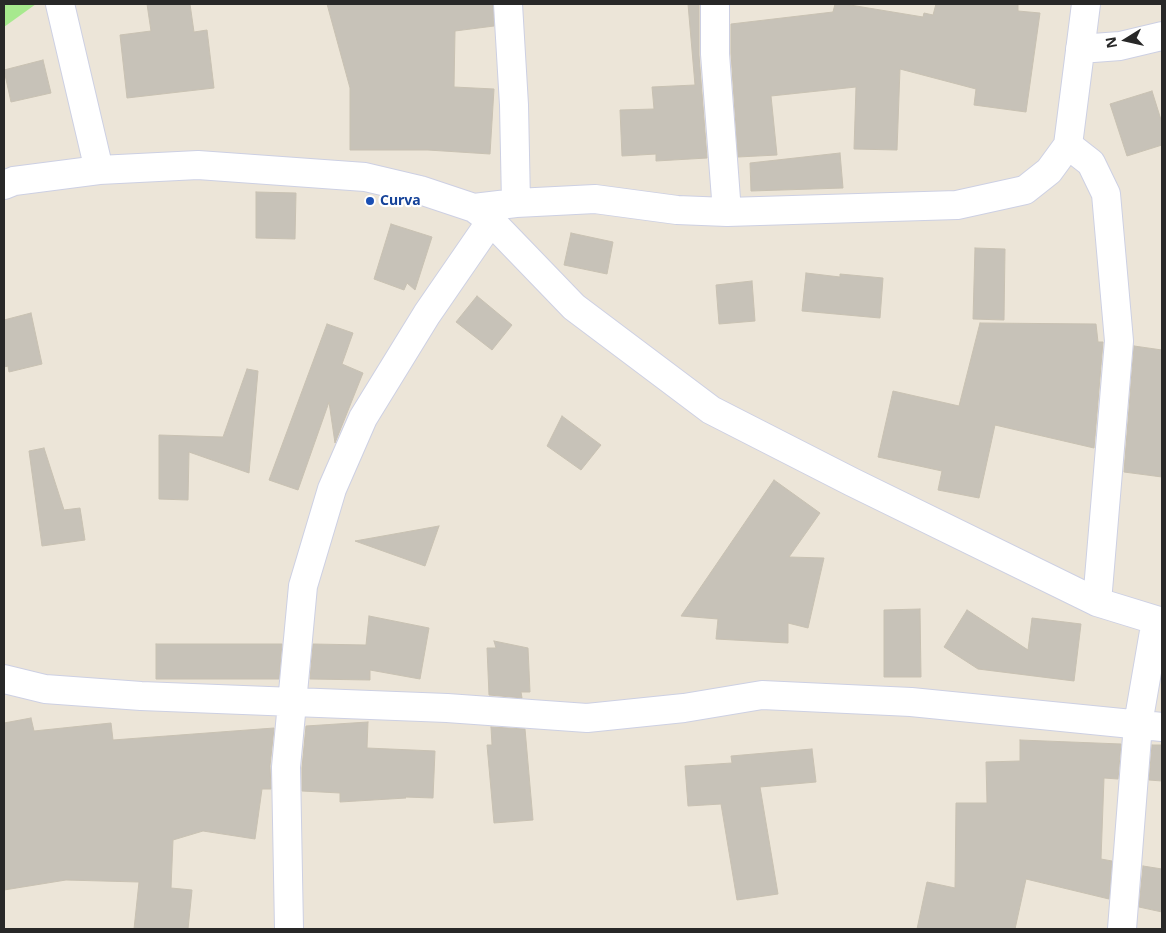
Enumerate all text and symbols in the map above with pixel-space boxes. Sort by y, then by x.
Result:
north arrow [1101,15,1151,65]
text: N [1100,35,1121,50]
place label: Curva [380,193,421,209]
marker: Curva [364,195,376,207]

